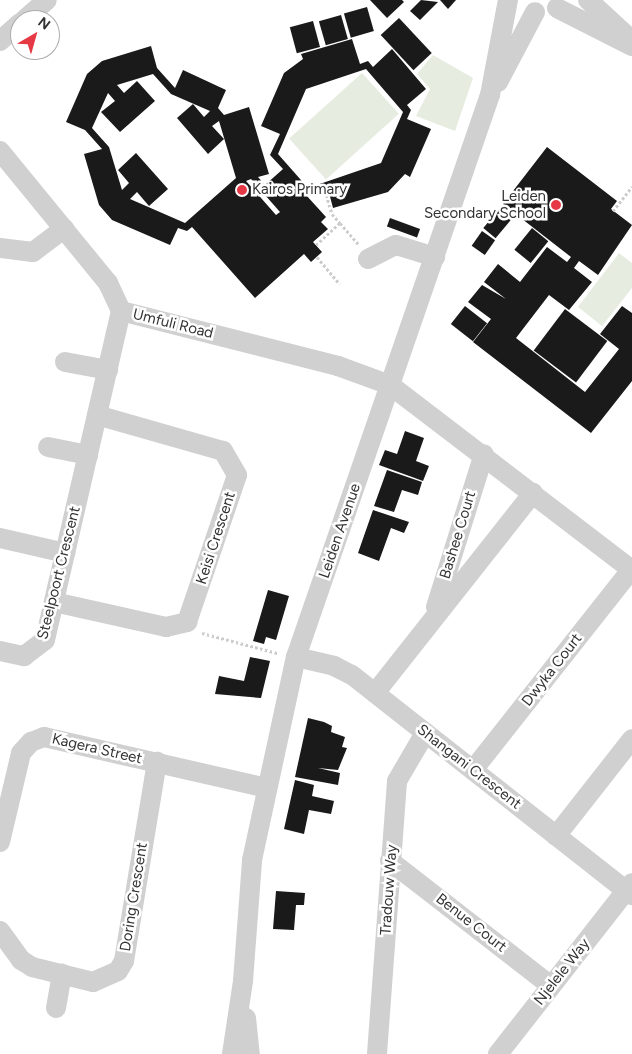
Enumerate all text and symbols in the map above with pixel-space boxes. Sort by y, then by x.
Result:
north arrow [10,10,60,60]
text: N [34,14,53,34]
place label: Kairos Primary [252,181,347,199]
marker: Kairos Primary [236,184,248,196]
place label: Leiden Secondary School [424,187,546,222]
marker: Leiden Secondary School [550,199,562,211]
street label: Umfuli Road [131,305,215,343]
street label: Leiden Avenue [315,481,365,581]
street label: Keisi Crescent [193,489,239,587]
street label: Bashee Court [436,489,480,581]
street label: Steelpoort Crescent [34,505,84,641]
street label: Dwyka Court [518,630,586,710]
street label: Shangani Crescent [413,721,525,813]
street label: Kagera Street [50,730,144,768]
street label: Doring Crescent [117,841,151,953]
street label: Tradouw Way [377,844,401,936]
street label: Benue Court [432,890,510,956]
street label: Njelele Way [530,935,594,1009]

